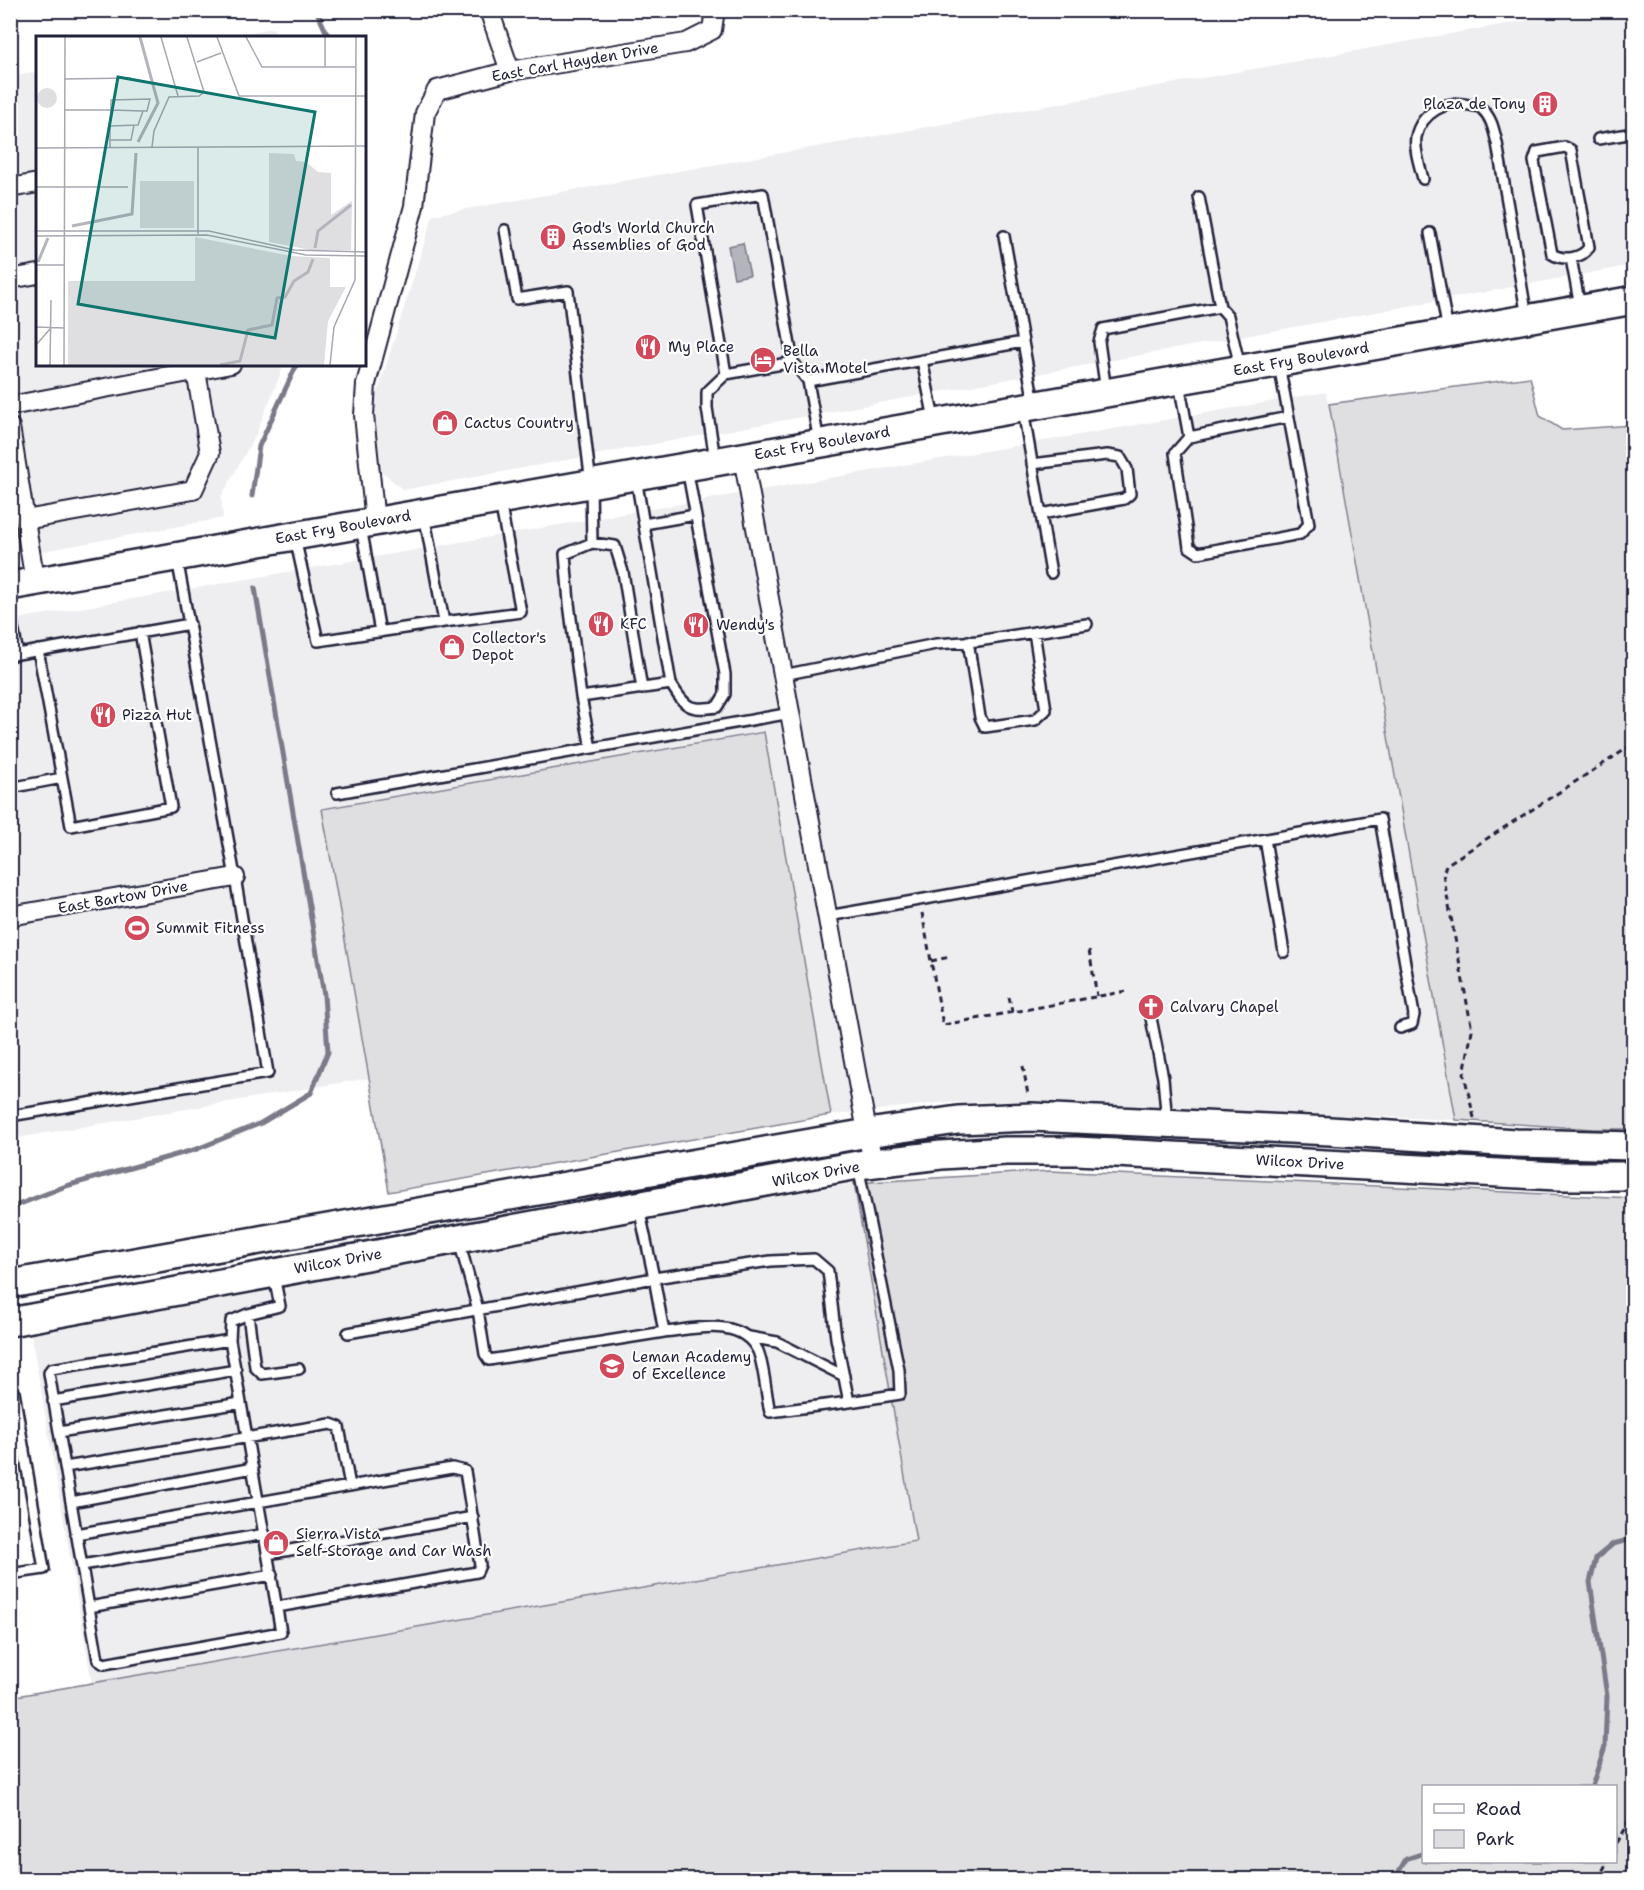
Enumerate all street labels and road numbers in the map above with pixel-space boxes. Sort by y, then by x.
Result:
street label: East Carl Hayden Drive [490,37,660,87]
street label: East Fry Boulevard [1232,337,1371,381]
street label: East Fry Boulevard [753,421,892,465]
street label: East Fry Boulevard [274,505,413,549]
street label: East Bartow Drive [56,876,190,918]
street label: Wilcox Drive [1255,1150,1345,1174]
street label: Wilcox Drive [770,1156,862,1192]
street label: Wilcox Drive [292,1243,384,1279]

